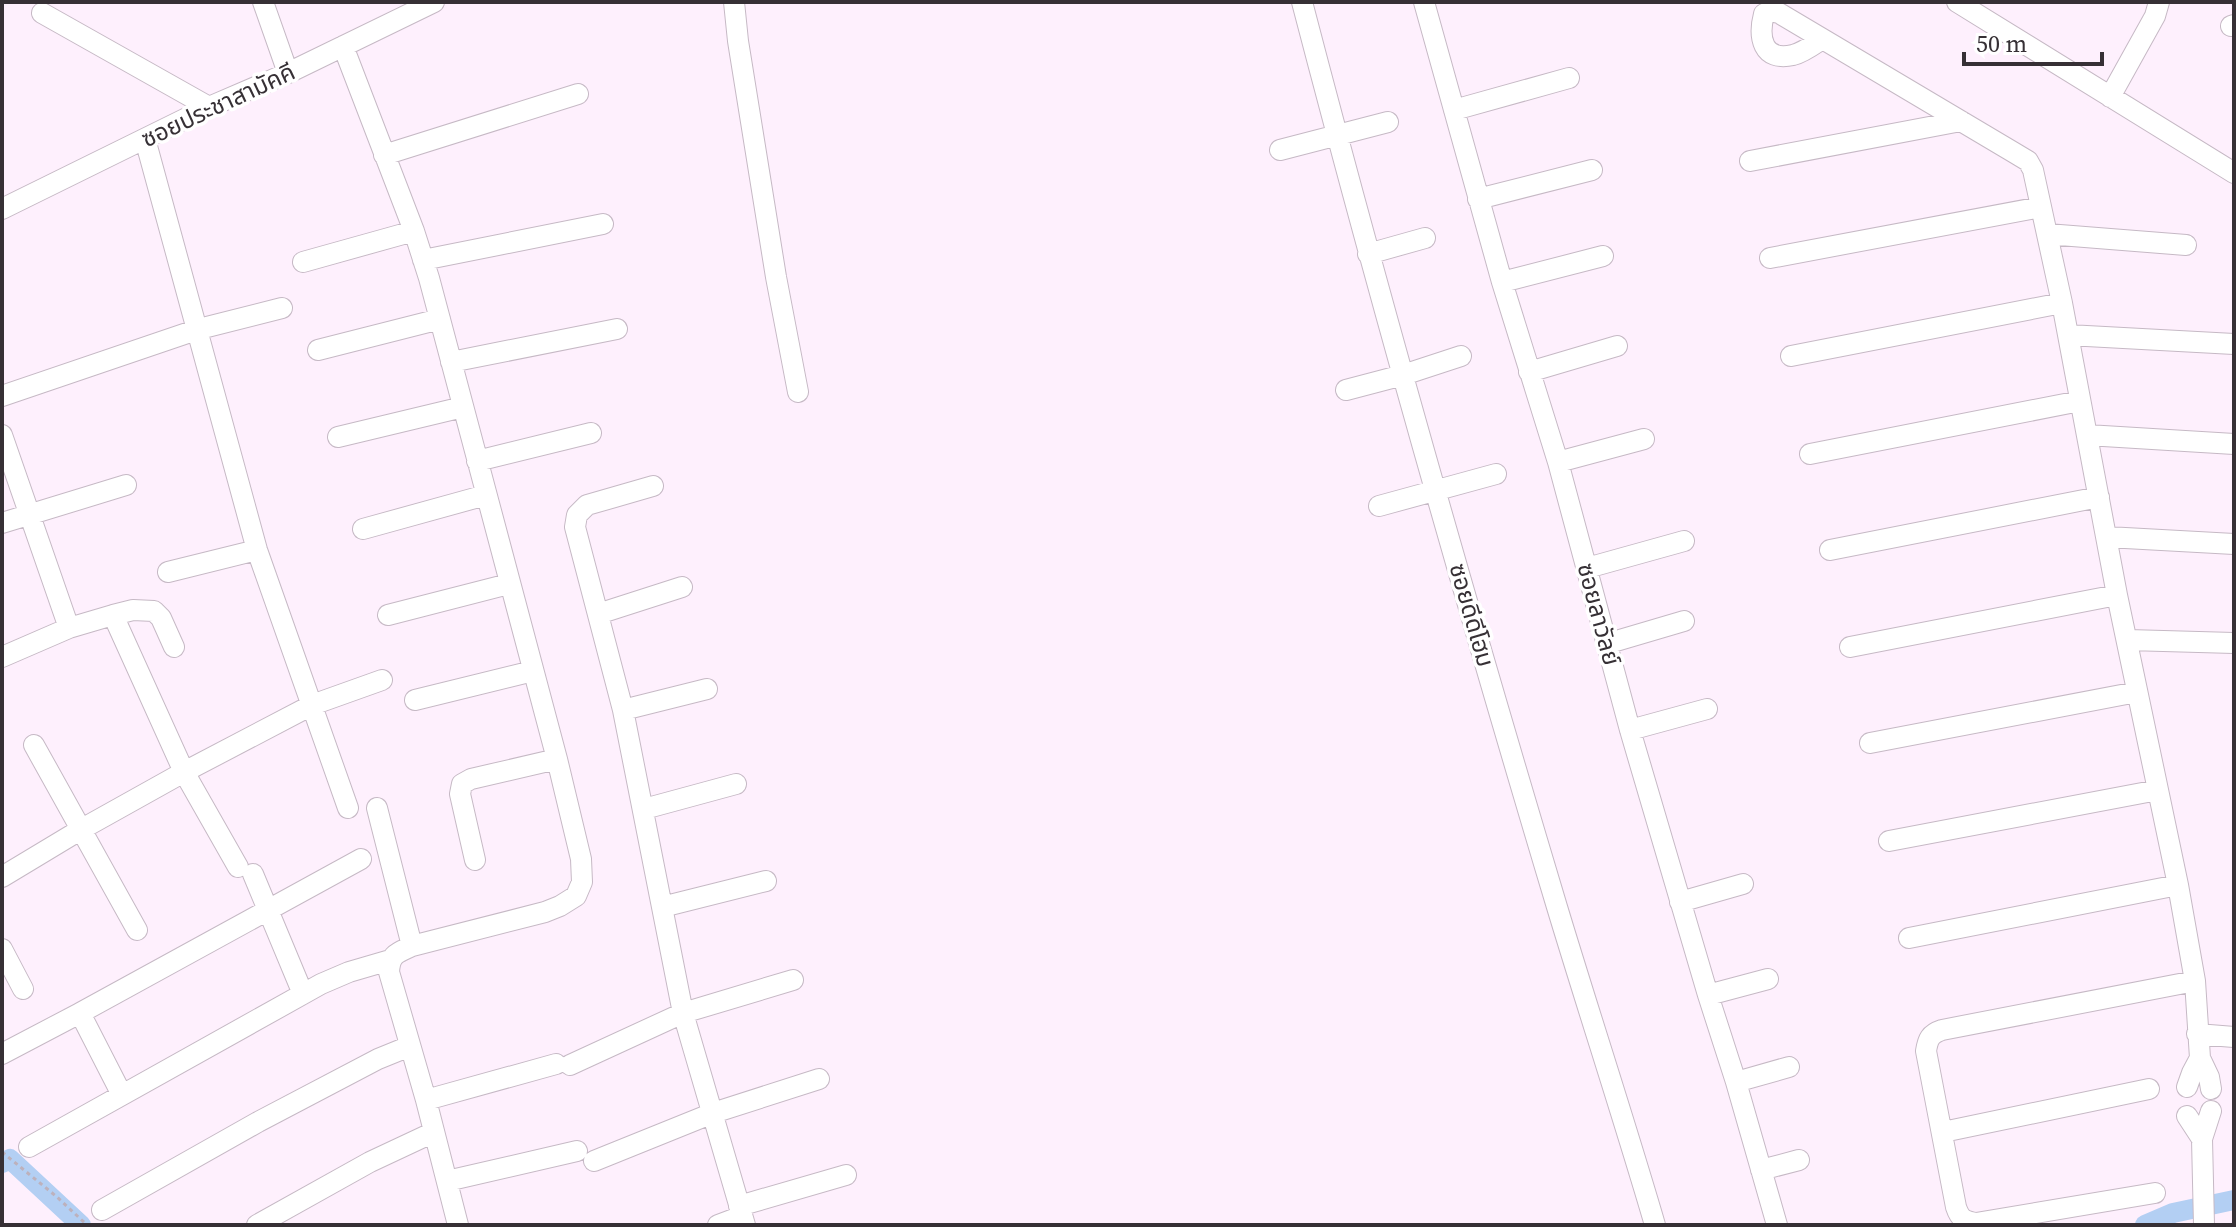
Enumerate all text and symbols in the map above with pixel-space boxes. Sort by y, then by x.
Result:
scale bar [1964,16,2102,66]
text: 50 m [1976,27,2027,60]
street label: ซอยประชาสามัคคี [136,55,300,155]
street label: ซอยดีดีโฮม [1441,559,1503,671]
street label: ซอยลาวัลย์ [1570,559,1629,669]

